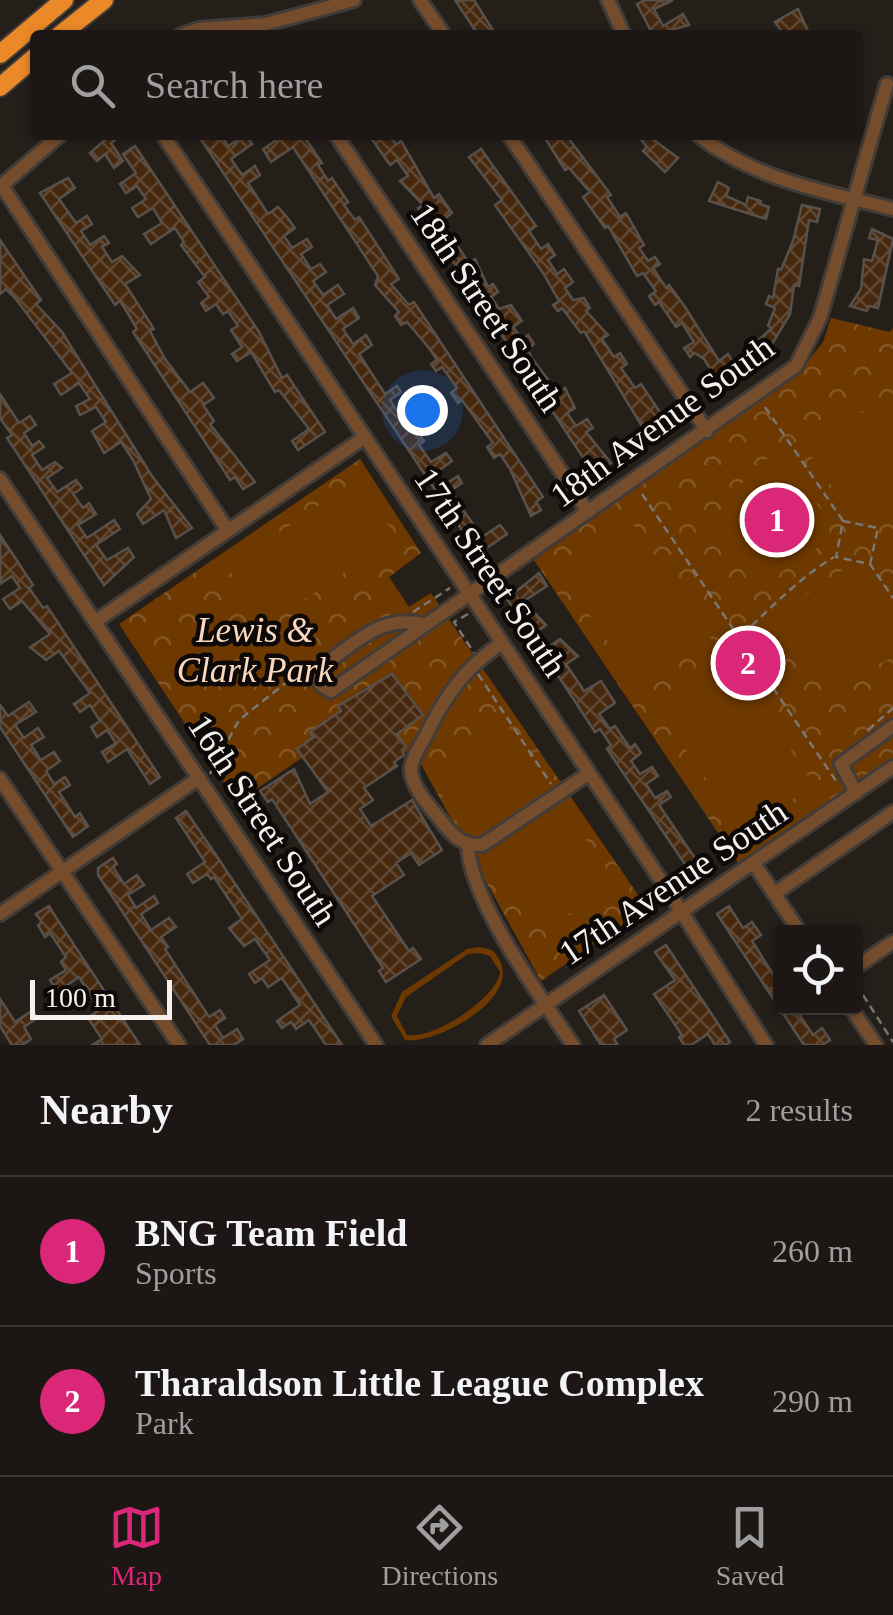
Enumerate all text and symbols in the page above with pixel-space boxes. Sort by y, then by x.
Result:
search box [30,30,863,140]
icon: search [65,58,120,113]
text: Search here [145,64,323,106]
street label: 18th Street South [402,196,571,419]
street label: 18th Avenue South [543,327,782,515]
your location [397,385,448,436]
street label: 17th Street South [406,461,575,684]
pin: 1 [744,482,810,558]
park label: Lewis & Clark Park [177,611,335,690]
pin: 2 [716,626,780,700]
street label: 16th Street South [180,708,345,933]
street label: 17th Avenue South [552,792,795,973]
map controls [773,925,863,1015]
button: locate [773,925,863,1015]
scale bar [30,975,172,1020]
text: 100 m [45,982,116,1013]
text: Nearby [40,1087,173,1133]
text: 2 results [745,1092,853,1128]
text: BNG Team Field [135,1212,407,1254]
text: 1 [65,1233,81,1269]
text: 260 m [772,1233,853,1269]
text: Sports [135,1255,217,1291]
text: Tharaldson Little League Complex [135,1362,704,1404]
text: 2 [65,1383,81,1419]
text: 290 m [772,1383,853,1419]
text: Park [135,1405,194,1441]
tab: Map [109,1500,164,1592]
tab: Directions [381,1500,498,1592]
tab: Saved [716,1500,784,1592]

